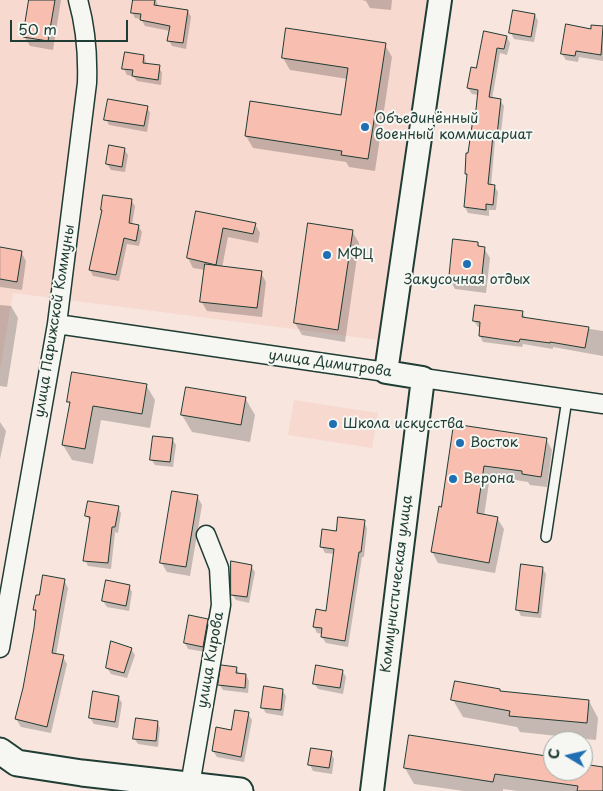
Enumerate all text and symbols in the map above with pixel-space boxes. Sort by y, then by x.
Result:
scale bar [12,10,130,42]
text: 50 m [18,17,57,40]
place label: Объединённый военный коммисариат [375,111,532,144]
marker: Объединённый военный коммисариат [359,121,371,133]
street label: улица Парижской Коммуны [31,223,79,419]
place label: МФЦ [337,247,373,263]
marker: МФЦ [321,249,333,261]
marker: Закусочная отдых [461,258,473,270]
place label: Закусочная отдых [404,272,530,288]
street label: улица Димитрова [267,347,393,381]
place label: Школа искусства [343,416,464,432]
marker: Школа искусства [327,418,339,430]
place label: Восток [470,435,518,451]
marker: Восток [454,437,466,449]
place label: Верона [463,471,514,487]
marker: Верона [447,473,459,485]
street label: Коммунистическая улица [378,494,416,674]
street label: улица Кирова [194,610,228,710]
north arrow [543,731,593,781]
text: С [542,747,565,761]

